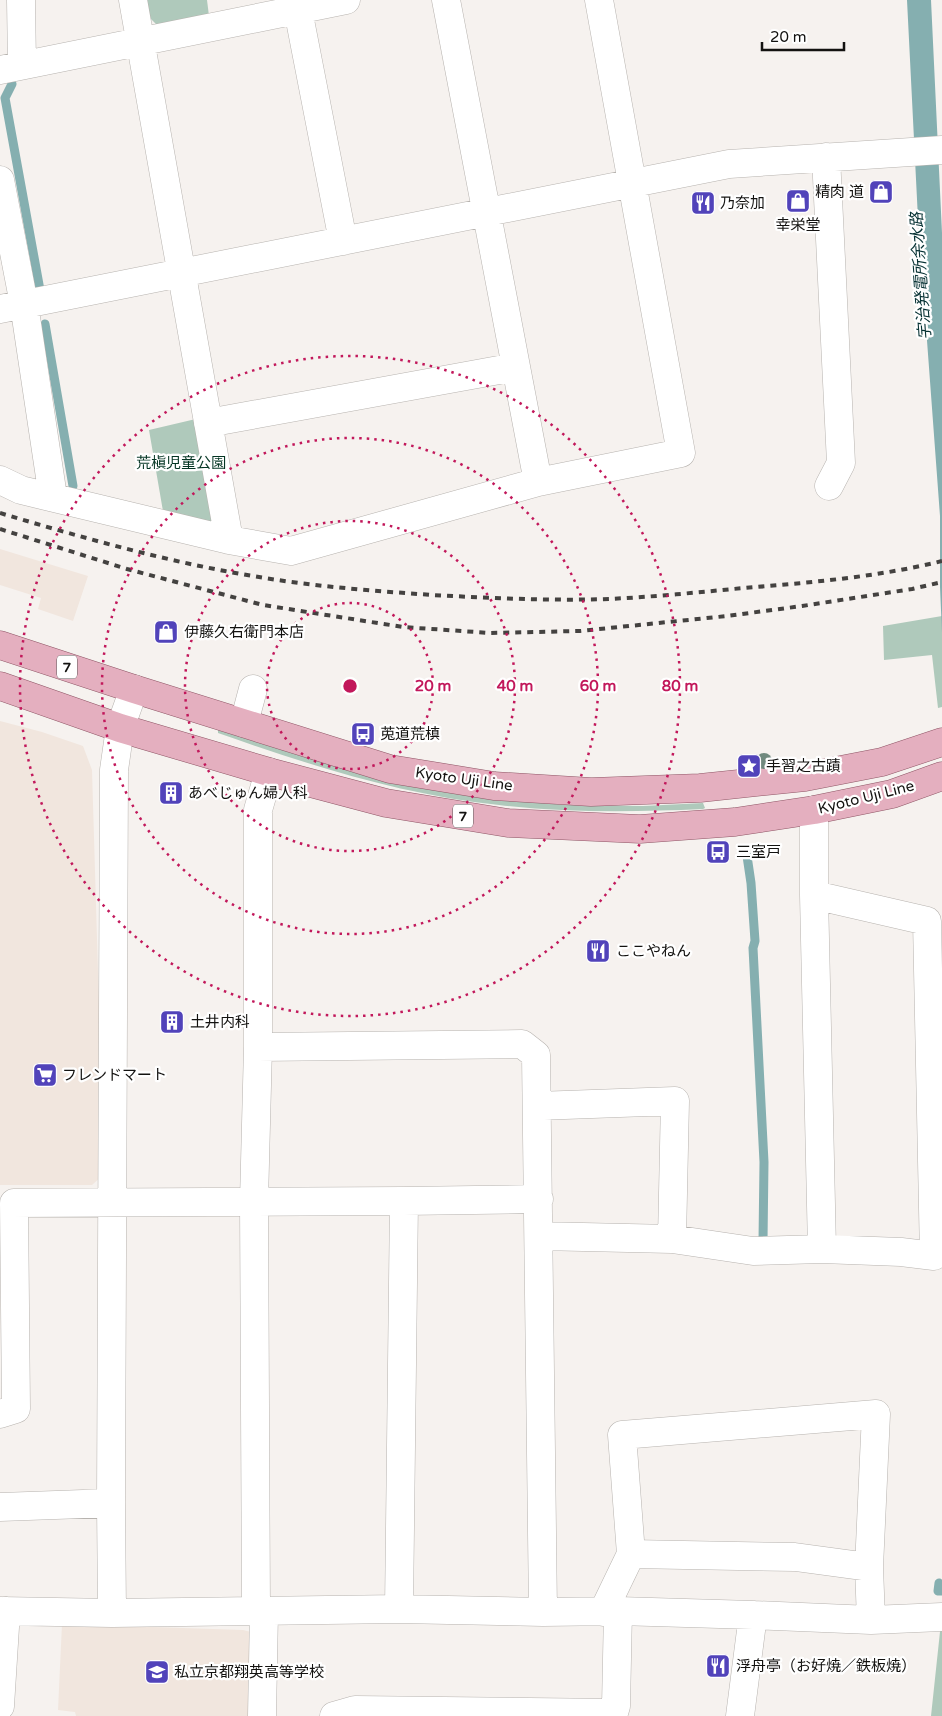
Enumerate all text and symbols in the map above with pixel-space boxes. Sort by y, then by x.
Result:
scale bar [762,20,844,52]
text: 20 m [770,28,807,46]
shop icon: 精肉 道 [868,179,894,205]
place label: 精肉 道 [815,183,864,201]
shop icon: 幸栄堂 [785,188,811,214]
restaurant icon: 乃奈加 [690,190,716,216]
place label: 乃奈加 [720,194,765,212]
water label: 宇治発電所余水路 [906,209,935,341]
place label: 幸栄堂 [775,216,821,234]
park label: 荒槇児童公園 [136,454,226,472]
shop icon: 伊藤久右衛門本店 [153,619,179,645]
place label: 伊藤久右衛門本店 [184,623,304,641]
road number: 7 [57,656,77,679]
centre of rings [341,677,359,695]
text: 20 m [415,677,451,695]
text: 40 m [497,677,533,695]
text: 60 m [580,677,616,695]
text: 80 m [662,677,698,695]
bus stop icon: 莵道荒槙 [350,721,376,747]
place label: 莵道荒槙 [380,725,440,743]
place icon: 手習之古蹟 [736,753,762,779]
place label: 手習之古蹟 [766,757,841,775]
street label: Kyoto Uji Line [414,763,514,795]
street label: Kyoto Uji Line [816,776,916,818]
building icon: あべじゅん婦人科 [158,780,184,806]
place label: あべじゅん婦人科 [188,784,308,802]
road number: 7 [453,804,473,828]
bus stop icon: 三室戸 [705,839,731,865]
place label: 三室戸 [736,843,781,861]
restaurant icon: ここやねん [585,938,611,964]
place label: ここやねん [616,942,691,960]
building icon: 土井内科 [159,1009,185,1035]
place label: 土井内科 [190,1013,250,1031]
supermarket icon: フレンドマート [32,1062,58,1088]
place label: フレンドマート [62,1066,167,1084]
restaurant icon: 浮舟亭（お好焼／鉄板焼） [705,1653,731,1679]
place label: 浮舟亭（お好焼／鉄板焼） [736,1657,916,1675]
school or university icon: 私立京都翔英高等学校 [144,1659,170,1685]
place label: 私立京都翔英高等学校 [174,1663,324,1681]

